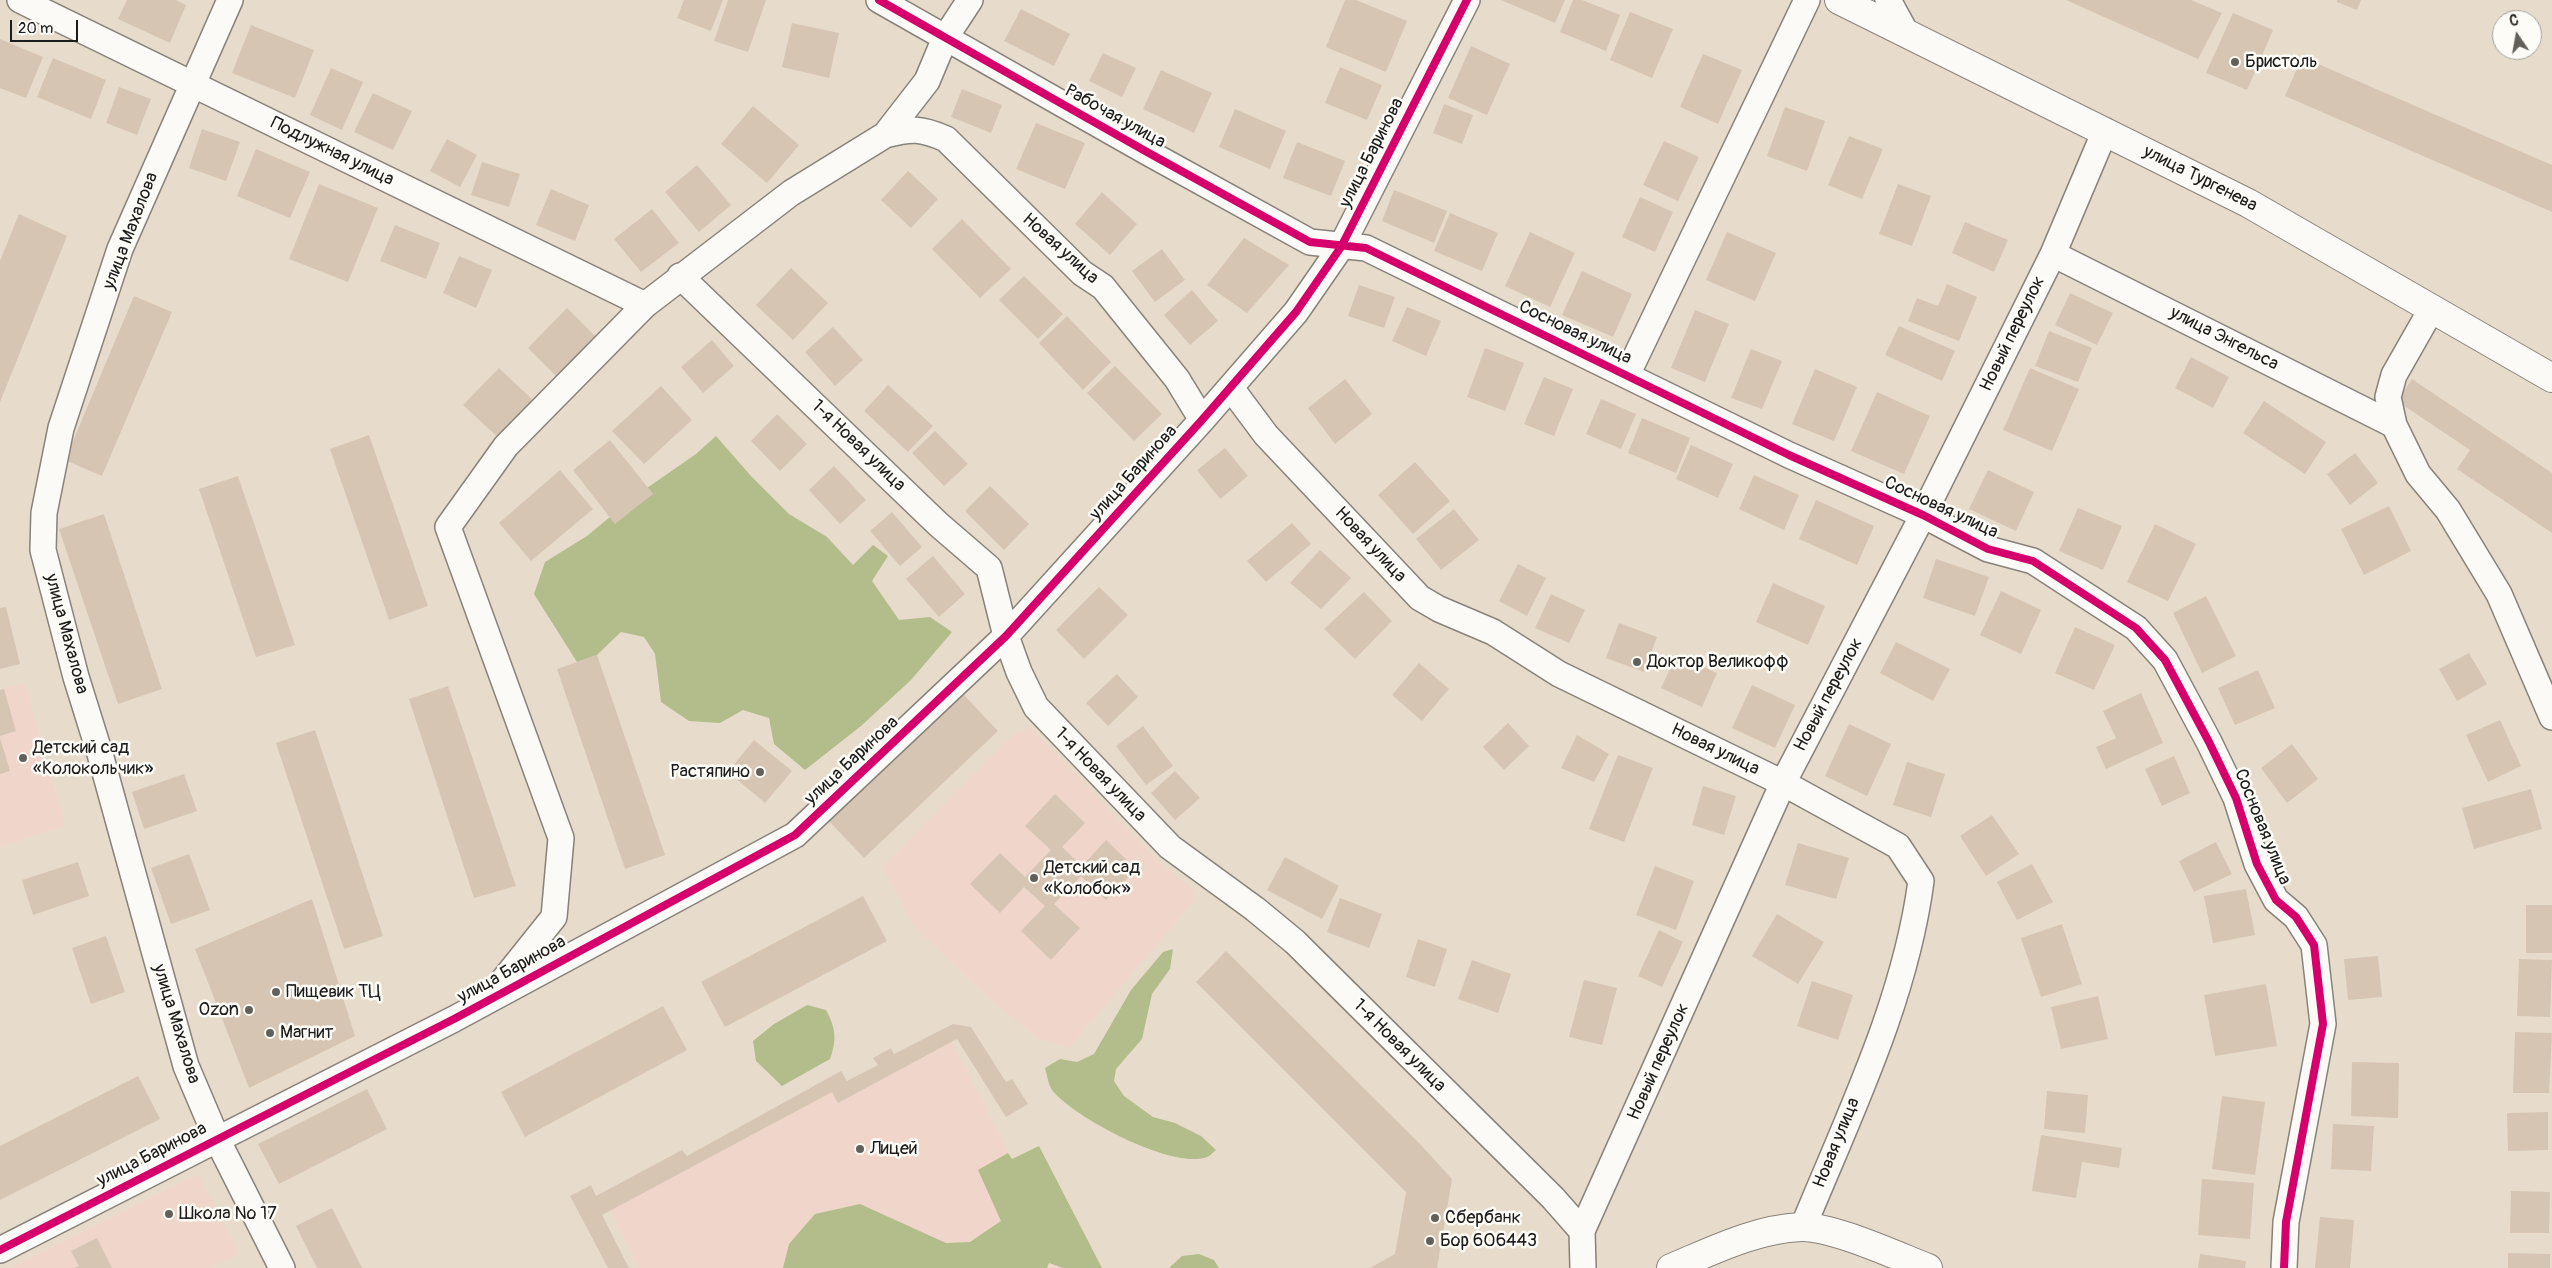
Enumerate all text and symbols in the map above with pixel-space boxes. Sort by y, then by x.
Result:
scale bar [12,10,80,42]
north arrow [2492,10,2542,60]
text: С [2508,12,2520,30]
text: 20 m [18,19,53,38]
place label: Бристоль [2245,51,2318,73]
marker: Бристоль [2229,56,2241,68]
street label: Рабочая улица [1061,81,1169,153]
street label: улица Баринова [1335,95,1409,211]
street label: Подлужная улица [267,113,397,191]
street label: улица Тургенева [2139,141,2261,217]
street label: улица Махалова [99,169,163,293]
street label: Новая улица [1017,209,1103,289]
street label: Новый переулок [1976,273,2050,395]
street label: Сосновая улица [1515,296,1635,370]
street label: улица Энгельса [2166,302,2282,376]
street label: 1-я Новая улица [806,396,910,496]
street label: улица Баринова [1086,421,1182,525]
street label: Сосновая улица [1881,472,2001,544]
street label: Новая улица [1330,503,1410,587]
street label: улица Махалова [40,571,92,697]
street label: Новый переулок [1790,635,1868,755]
place label: Доктор Великофф [1647,651,1789,673]
marker: Доктор Великофф [1631,656,1643,668]
street label: улица Баринова [801,712,903,810]
street label: Новая улица [1667,719,1763,781]
street label: 1-я Новая улица [1050,723,1150,827]
place label: Детский сад «Колокольчик» [33,737,153,780]
marker: Детский сад «Колокольчик» [17,752,29,764]
place label: Растяпино [671,761,750,783]
marker: Растяпино [754,766,766,778]
street label: Сосновая улица [2229,766,2295,888]
place label: Детский сад «Колобок» [1044,857,1140,900]
marker: Детский сад «Колобок» [1028,872,1040,884]
street label: улица Баринова [454,931,570,1009]
street label: улица Махалова [148,962,204,1086]
place label: Пищевик ТЦ [286,981,381,1003]
marker: Пищевик ТЦ [270,986,282,998]
street label: 1-я Новая улица [1348,995,1450,1097]
place label: Ozon [199,999,239,1021]
street label: Новый переулок [1624,1000,1694,1124]
marker: Ozon [243,1004,255,1016]
place label: Магнит [280,1022,333,1044]
marker: Магнит [264,1027,276,1039]
street label: Новая улица [1809,1095,1865,1191]
street label: улица Баринова [94,1118,210,1192]
place label: Лицей [870,1138,918,1160]
marker: Лицей [854,1143,866,1155]
place label: Школа № 17 [179,1203,277,1225]
place label: Сбербанк [1445,1207,1521,1229]
marker: Школа № 17 [163,1208,175,1220]
marker: Сбербанк [1429,1212,1441,1224]
place label: Бор 606443 [1440,1230,1537,1252]
marker: Бор 606443 [1424,1235,1436,1247]

